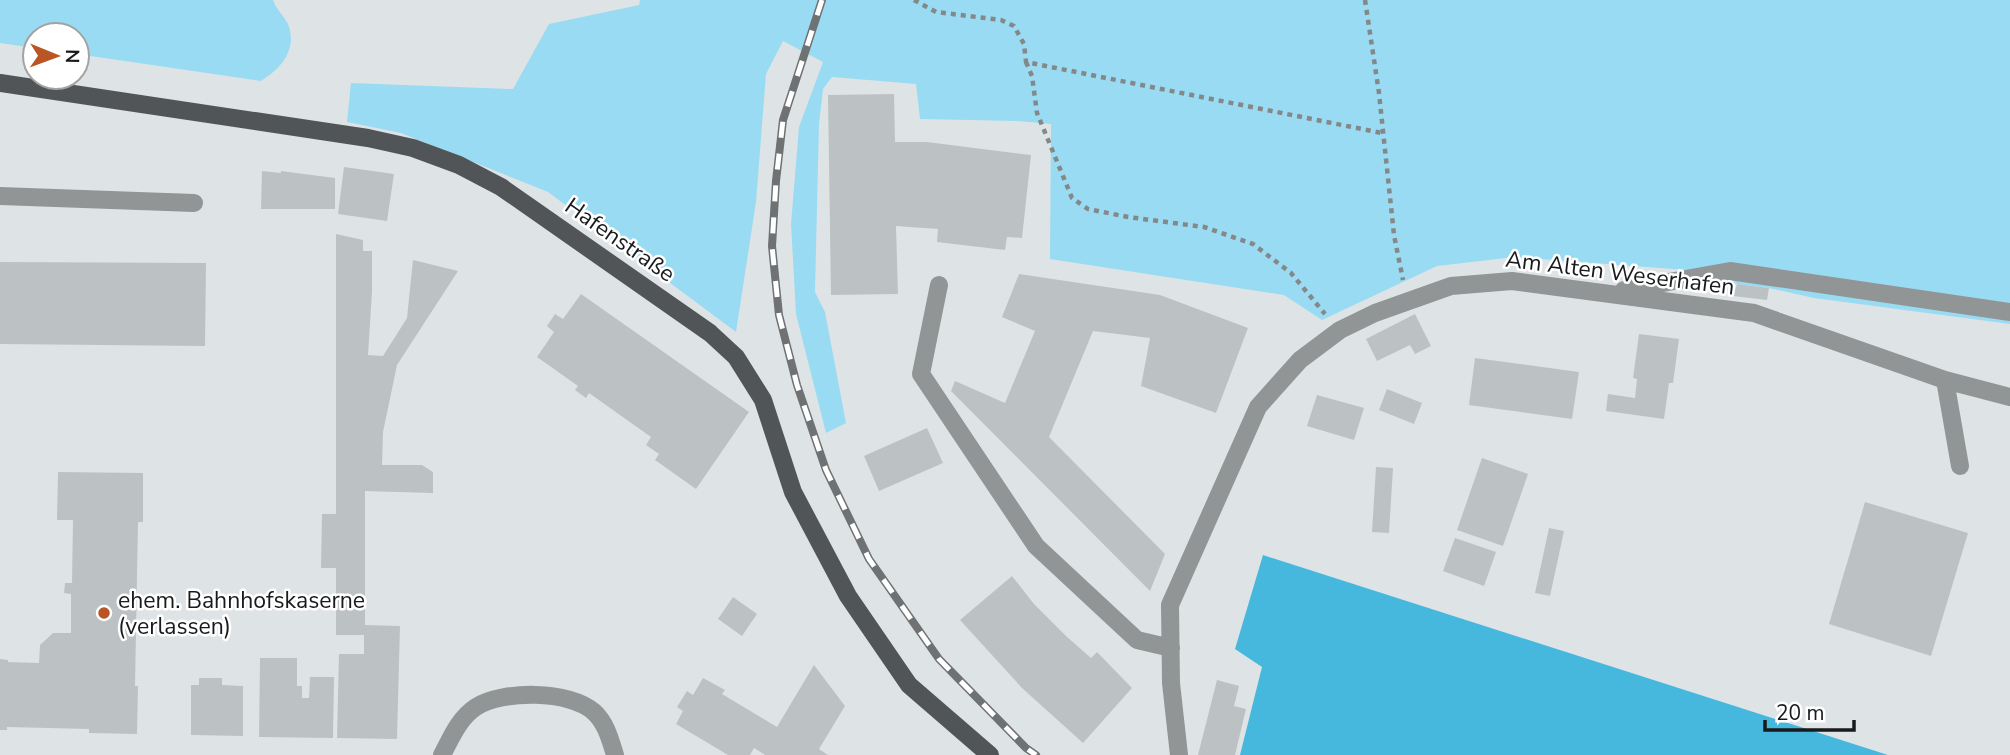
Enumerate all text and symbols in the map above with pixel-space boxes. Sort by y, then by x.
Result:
north arrow [21,21,91,91]
text: N [59,49,85,64]
street label: Hafenstraße [559,191,681,289]
street label: Am Alten Weserhafen [1504,244,1736,302]
place label: ehem. Bahnhofskaserne (verlassen) [118,585,365,642]
marker: ehem. Bahnhofskaserne (verlassen) [96,605,112,621]
scale bar [1765,688,1854,732]
text: 20 m [1776,699,1825,727]

